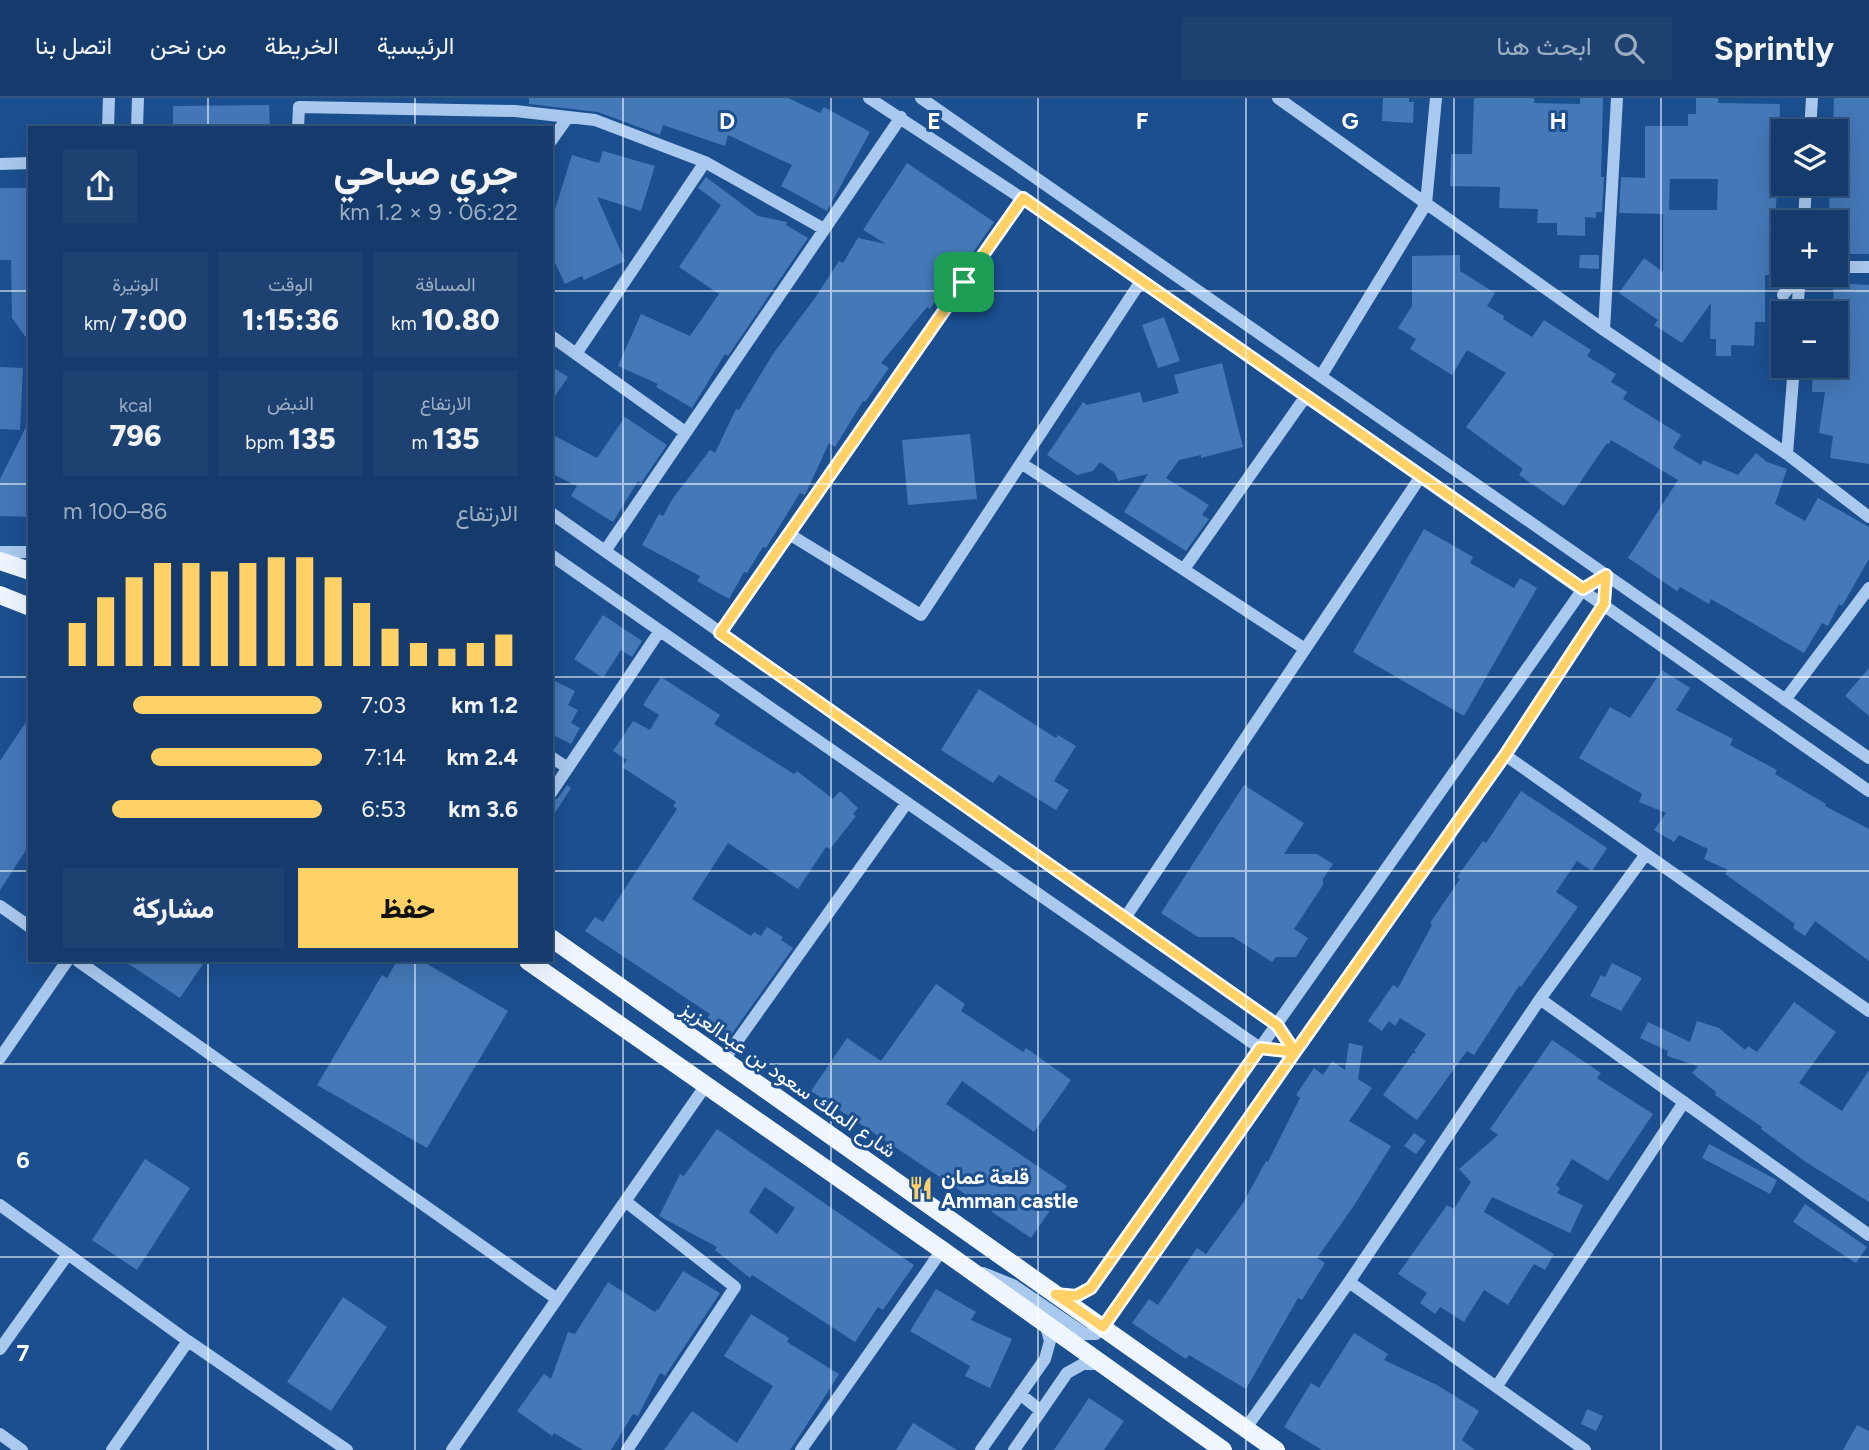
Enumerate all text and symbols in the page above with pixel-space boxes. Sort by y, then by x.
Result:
search box [1182,17,1672,80]
icon: search [1610,29,1648,67]
text: Sprintly [1714,29,1834,68]
text: ابحث هنا [1496,30,1592,62]
text: اتصل بنا [35,31,112,60]
text: من نحن [150,31,227,60]
text: الخريطة [265,31,339,60]
text: الرئيسية [377,31,454,60]
text: D [719,107,735,135]
text: E [927,107,941,135]
text: F [1136,107,1149,135]
text: G [1341,107,1359,135]
text: H [1549,107,1567,135]
map controls [1771,119,1848,378]
button: layers [1771,119,1848,196]
button: share [63,149,137,223]
text: جري صباحي [333,149,518,195]
text: 06:22 · 9 × 1.2 km [339,198,518,226]
button: + [1771,210,1848,287]
pin [934,252,994,312]
icon: arrive [945,263,983,301]
text: الوتيرة [112,273,159,296]
text: الوقت [268,273,313,296]
text: المسافة [415,273,476,296]
text: 7:00 [121,301,187,338]
text: 1:15:36 [242,301,339,338]
text: 10.80 [421,301,500,338]
button: − [1771,301,1848,378]
text: /km [84,312,121,335]
text: km [391,312,421,335]
text: النبض [267,392,314,415]
text: الارتفاع [420,392,471,415]
text: kcal [119,394,152,417]
text: 796 [109,417,162,454]
text: 135 [289,420,336,457]
text: 135 [432,420,480,457]
text: bpm [245,431,289,454]
text: m [411,431,432,454]
text: 86–100 m [63,497,167,525]
text: الارتفاع [456,499,518,527]
text: 7:03 [361,691,406,719]
text: 1.2 km [451,691,518,719]
text: 7:14 [364,743,406,771]
text: 2.4 km [446,743,518,771]
text: 6:53 [361,795,406,823]
text: 3.6 km [448,795,518,823]
button: مشاركة [63,868,284,948]
button: حفظ [298,868,518,948]
street label: شارع الملك سعود بن عبدالعزيز [675,995,901,1165]
text: 6 [16,1146,30,1174]
place label: قلعة عمان Amman castle [941,1164,1079,1213]
restaurant icon: قلعة عمان Amman castle [907,1174,935,1202]
text: 7 [17,1339,30,1367]

